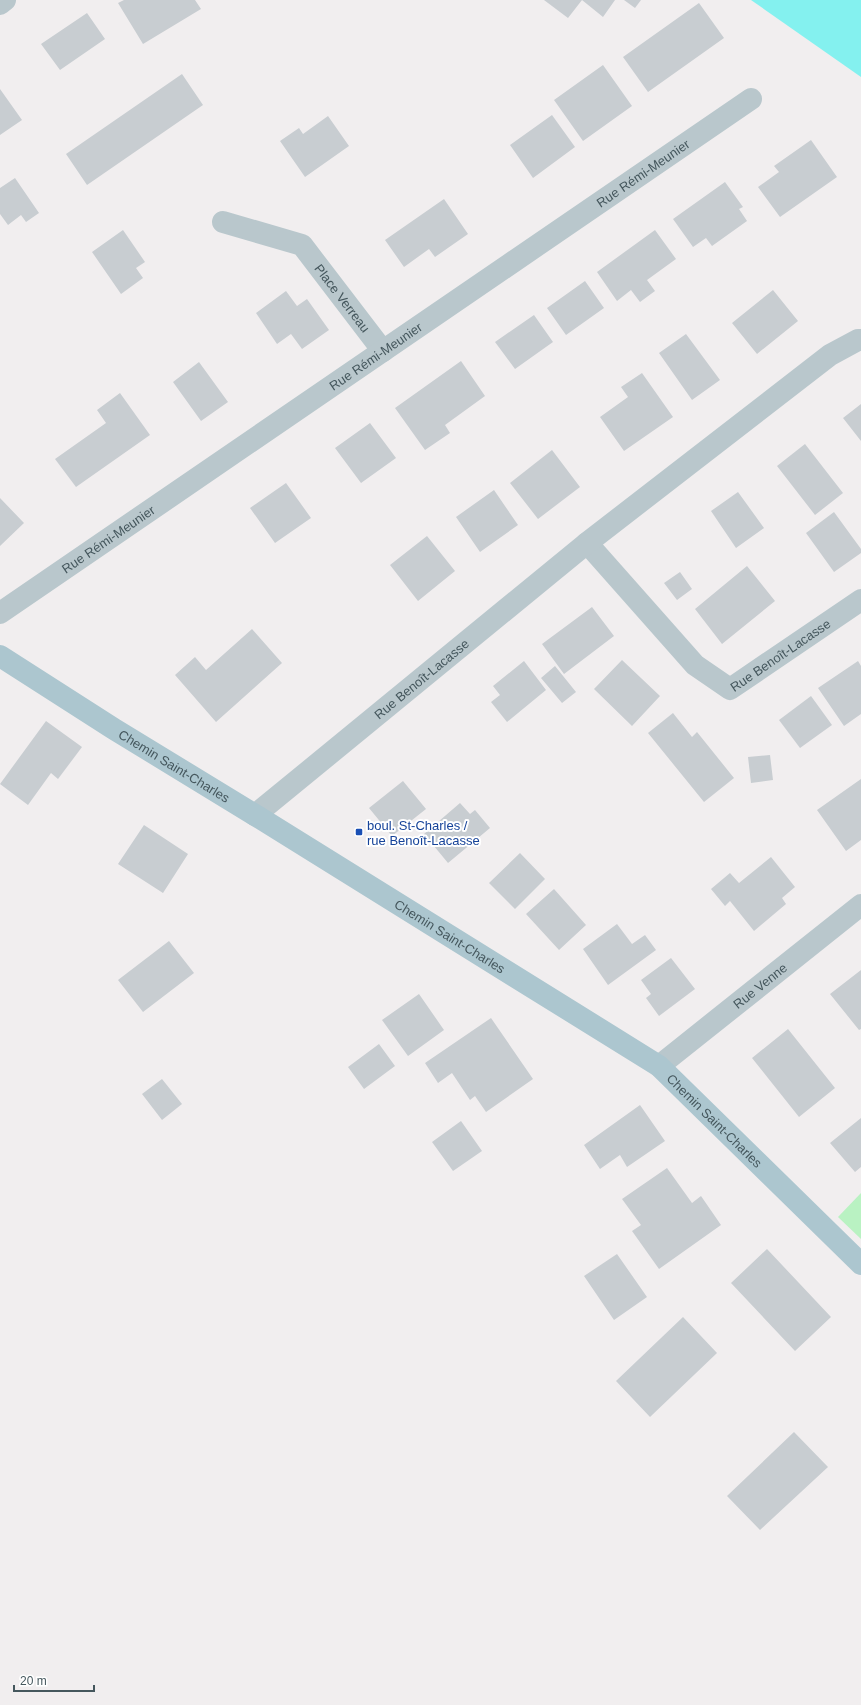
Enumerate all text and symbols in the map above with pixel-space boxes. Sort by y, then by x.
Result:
street label: Rue Rémi-Meunier [594,136,693,210]
street label: Place Verreau [311,261,373,335]
street label: Rue Rémi-Meunier [326,319,426,393]
street label: Rue Rémi-Meunier [59,502,158,576]
street label: Rue Benoît-Lacasse [727,616,833,695]
street label: Rue Benoît-Lacasse [371,636,472,722]
street label: Chemin Saint-Charles [116,727,233,806]
place label: boul. St-Charles / rue Benoît-Lacasse [367,818,480,848]
marker: boul. St-Charles / rue Benoît-Lacasse [354,827,364,837]
street label: Chemin Saint-Charles [392,897,508,977]
street label: Rue Venne [730,960,790,1012]
street label: Chemin Saint-Charles [664,1071,765,1171]
scale bar [14,1667,94,1693]
text: 20 m [20,1674,47,1688]

